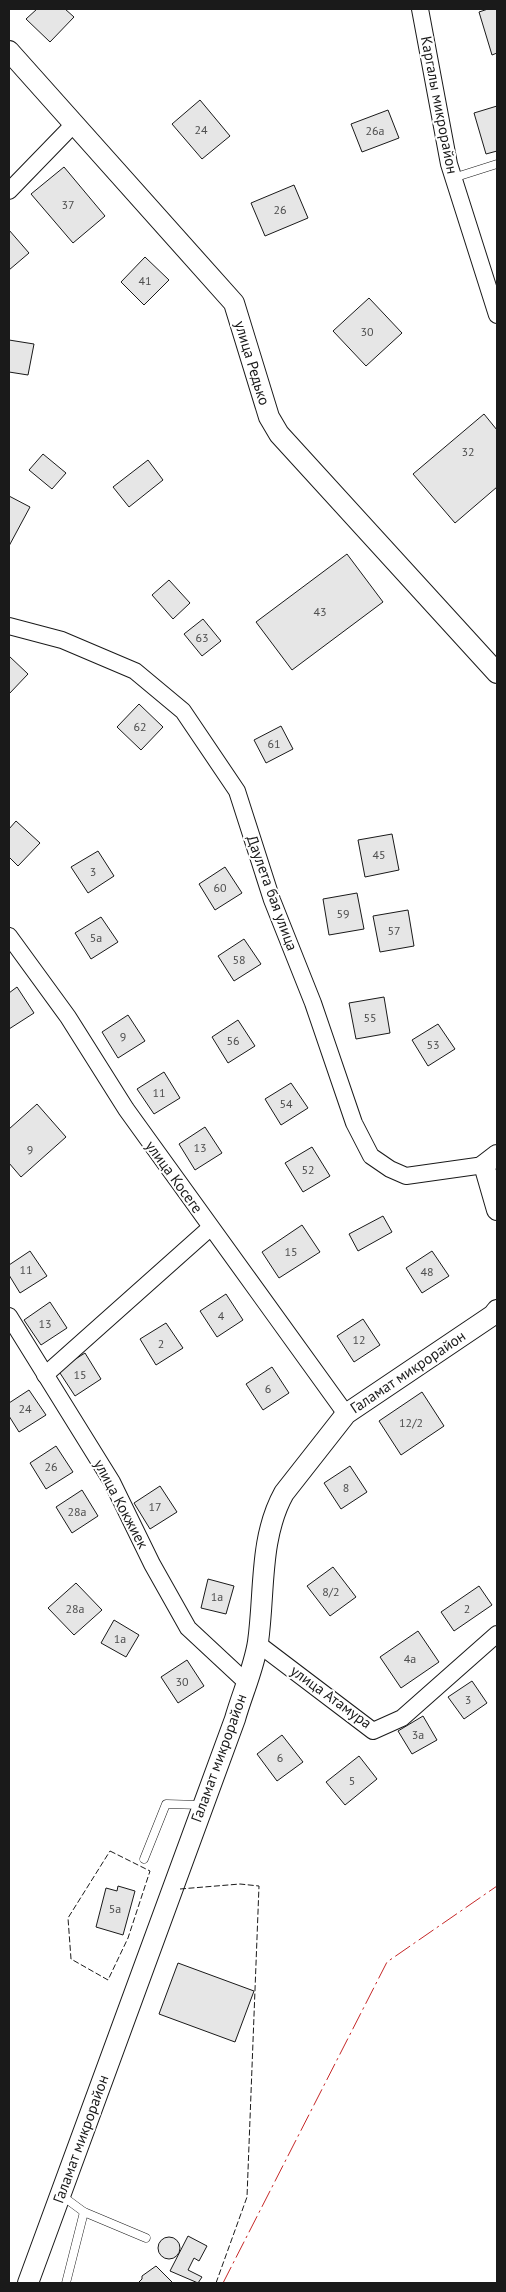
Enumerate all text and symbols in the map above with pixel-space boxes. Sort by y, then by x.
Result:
street label: Каргалы микрорайон [417,34,462,176]
house number: 24 [194,122,208,137]
house number: 26а [365,123,385,138]
house number: 37 [61,197,75,212]
house number: 26 [273,202,287,217]
house number: 41 [138,273,152,288]
street label: улица Редько [231,318,274,407]
house number: 30 [360,324,374,339]
house number: 32 [461,444,475,459]
house number: 43 [313,604,327,619]
house number: 63 [195,630,209,645]
house number: 62 [133,719,147,734]
house number: 61 [267,736,281,751]
street label: Даулета бая улица [243,832,302,953]
house number: 45 [372,847,386,862]
house number: 3 [90,864,96,879]
house number: 60 [213,880,227,895]
house number: 59 [336,906,350,921]
house number: 57 [387,923,401,938]
house number: 5а [90,930,102,945]
house number: 58 [232,952,246,967]
house number: 55 [363,1010,377,1025]
house number: 9 [120,1029,126,1044]
house number: 56 [226,1033,240,1048]
house number: 53 [426,1037,440,1052]
house number: 11 [152,1085,166,1100]
house number: 54 [279,1096,293,1111]
street label: улица Косеге [142,1137,207,1217]
house number: 13 [193,1140,207,1155]
house number: 9 [27,1142,33,1157]
house number: 52 [301,1162,315,1177]
house number: 15 [284,1244,298,1259]
house number: 11 [19,1262,33,1277]
house number: 48 [420,1264,434,1279]
house number: 4 [218,1308,225,1323]
house number: 13 [38,1316,52,1331]
street label: Галамат микрорайон [346,1326,469,1417]
house number: 12 [352,1332,366,1347]
house number: 2 [158,1336,164,1351]
house number: 15 [73,1367,87,1382]
house number: 6 [265,1381,271,1396]
house number: 24 [18,1401,32,1416]
house number: 12/2 [399,1415,423,1430]
street label: улица Кокжиек [90,1456,153,1552]
house number: 26 [44,1459,58,1474]
house number: 8 [343,1480,349,1495]
house number: 17 [148,1499,162,1514]
house number: 28а [67,1504,87,1519]
house number: 8/2 [322,1584,340,1599]
house number: 1а [211,1589,223,1604]
house number: 28а [65,1601,85,1616]
house number: 2 [464,1601,470,1616]
house number: 1а [114,1631,126,1646]
house number: 4а [404,1651,416,1666]
street label: улица Атамура [287,1661,376,1732]
house number: 30 [175,1674,189,1689]
street label: Галамат микрорайон [186,1691,251,1825]
house number: 3 [465,1692,471,1707]
house number: 3а [412,1727,424,1742]
house number: 6 [277,1750,283,1765]
house number: 5 [349,1773,355,1788]
house number: 5а [109,1901,121,1916]
street label: Галамат микрорайон [48,2072,113,2206]

